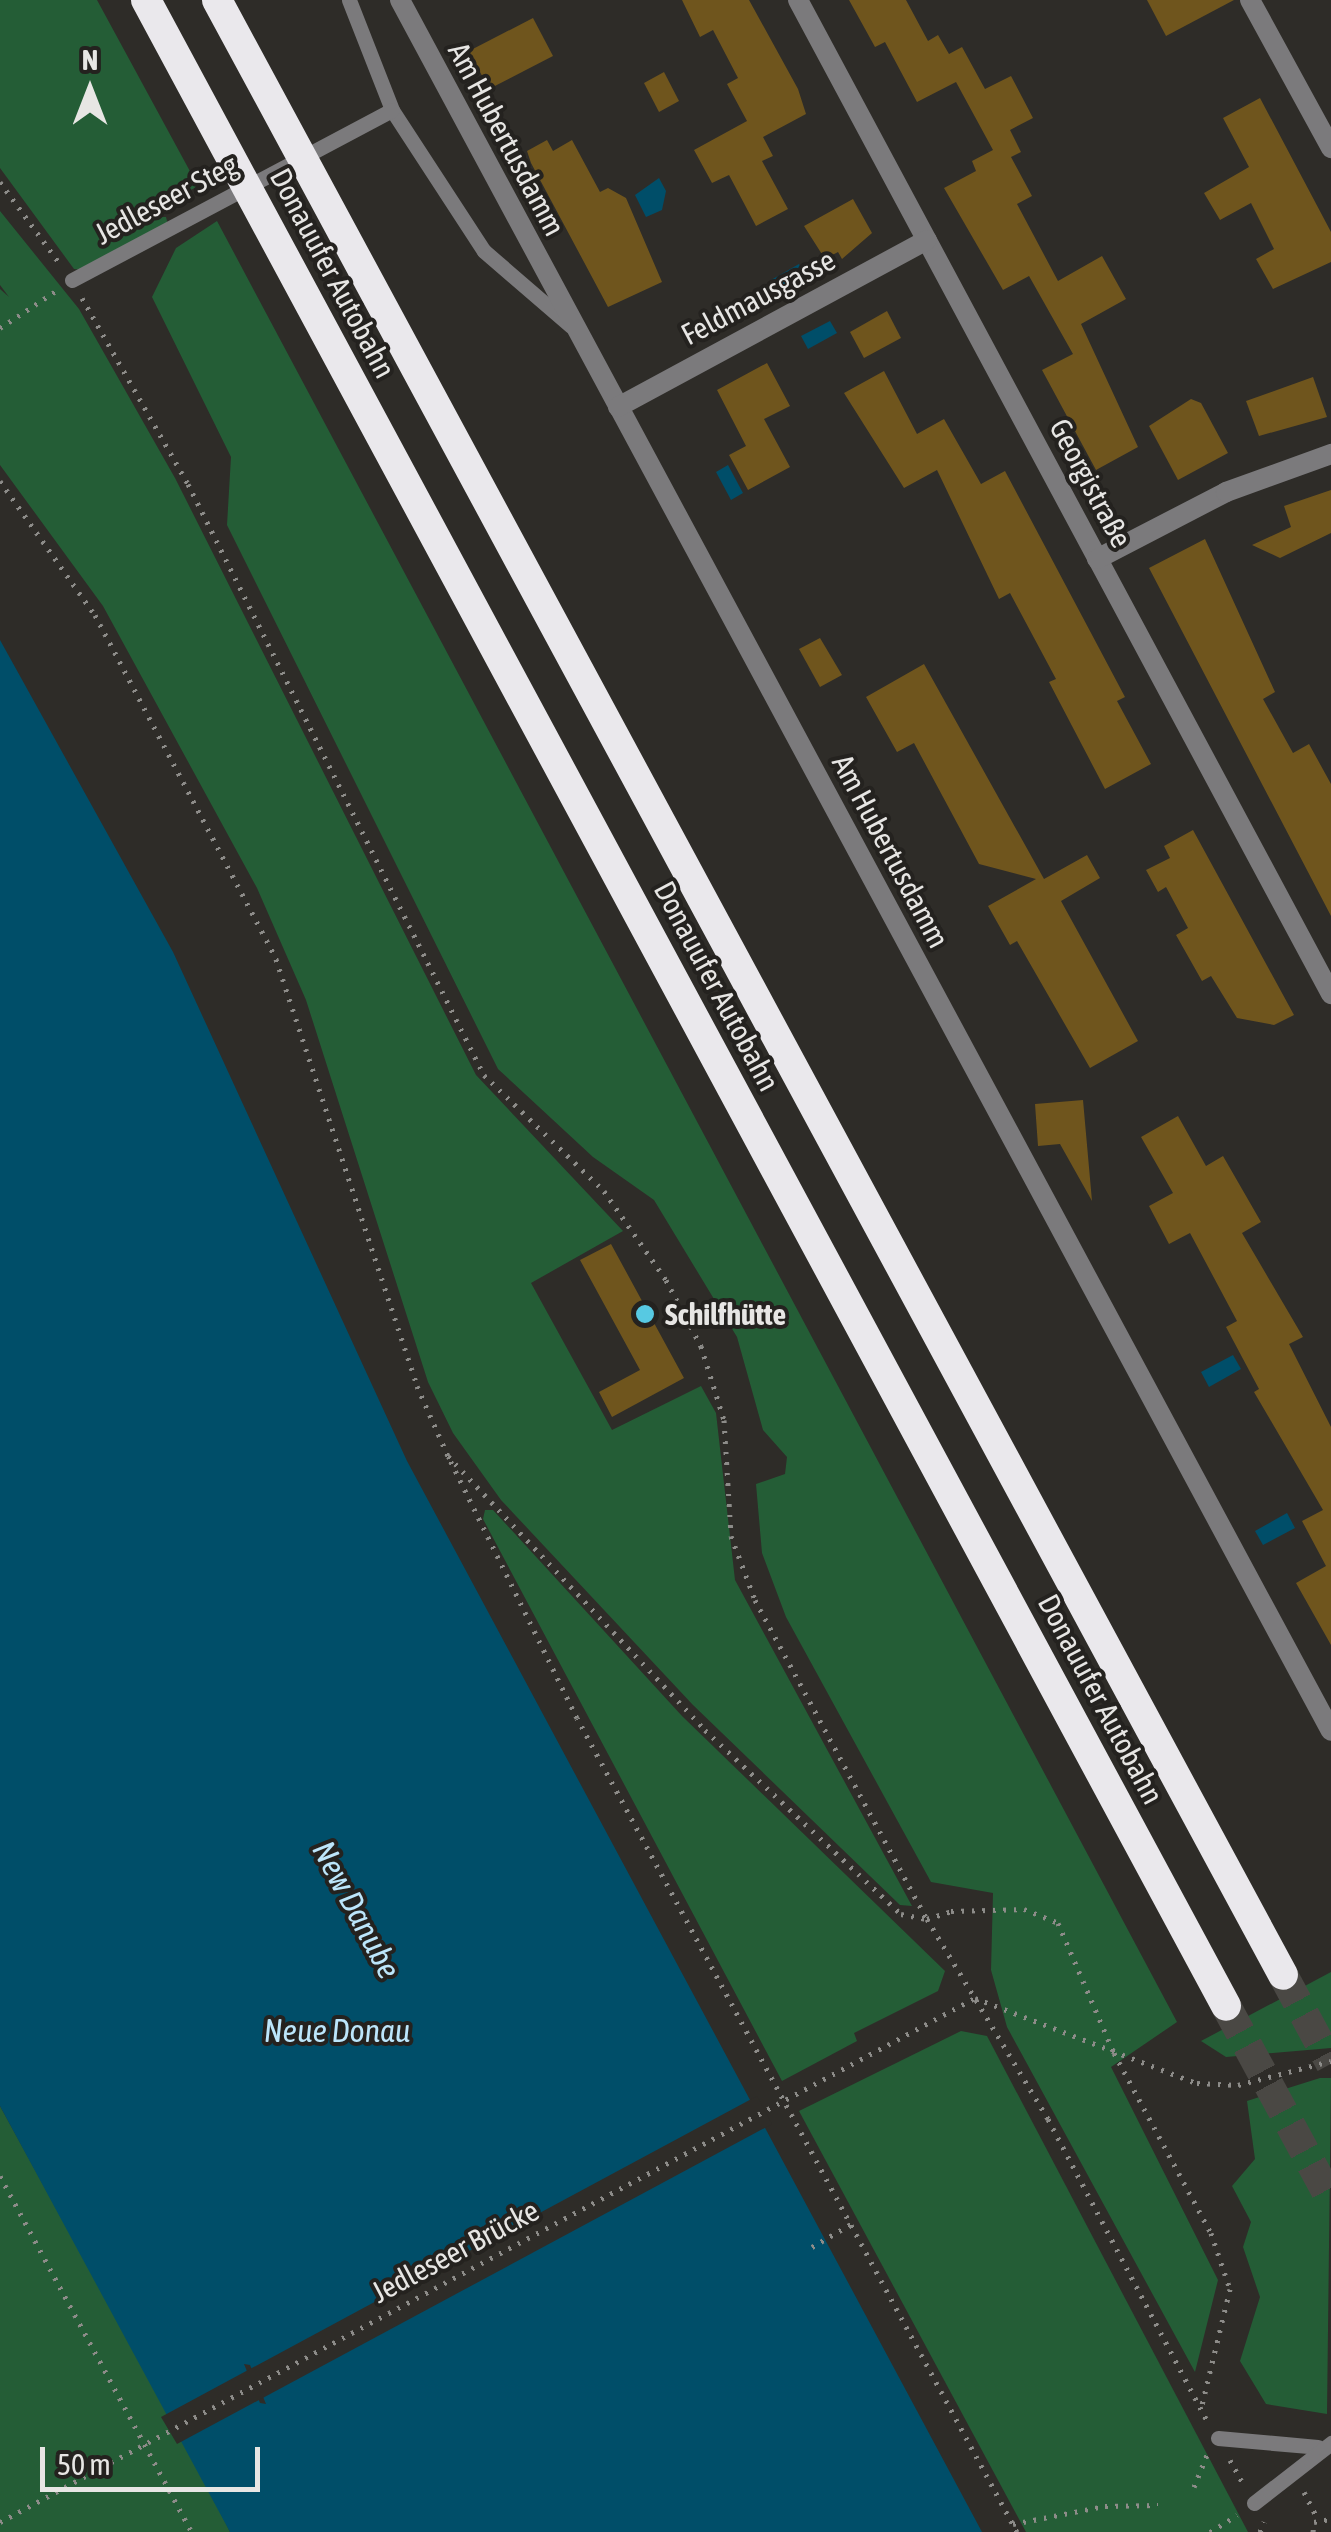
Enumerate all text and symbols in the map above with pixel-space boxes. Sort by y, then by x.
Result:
street label: Am Hubertusdamm [441,36,573,242]
north arrow [40,40,140,140]
text: N [82,44,98,76]
street label: Jedleseer Steg [88,146,244,252]
street label: Donauufer Autobahn [263,162,403,384]
street label: Feldmausgasse [675,242,841,352]
street label: Georgistraße [1042,413,1140,553]
street label: Am Hubertusdamm [825,748,957,954]
street label: Donauufer Autobahn [647,875,787,1097]
place label: Schilfhütte [665,1296,786,1332]
marker: Schilfhütte [634,1303,656,1325]
street label: Donauufer Autobahn [1031,1588,1171,1810]
water label: New Danube [304,1835,408,1985]
water label: Neue Donau [264,2012,410,2050]
street label: Jedleseer Brücke [365,2192,545,2310]
scale bar [45,2427,265,2489]
text: 50 m [57,2447,111,2481]

